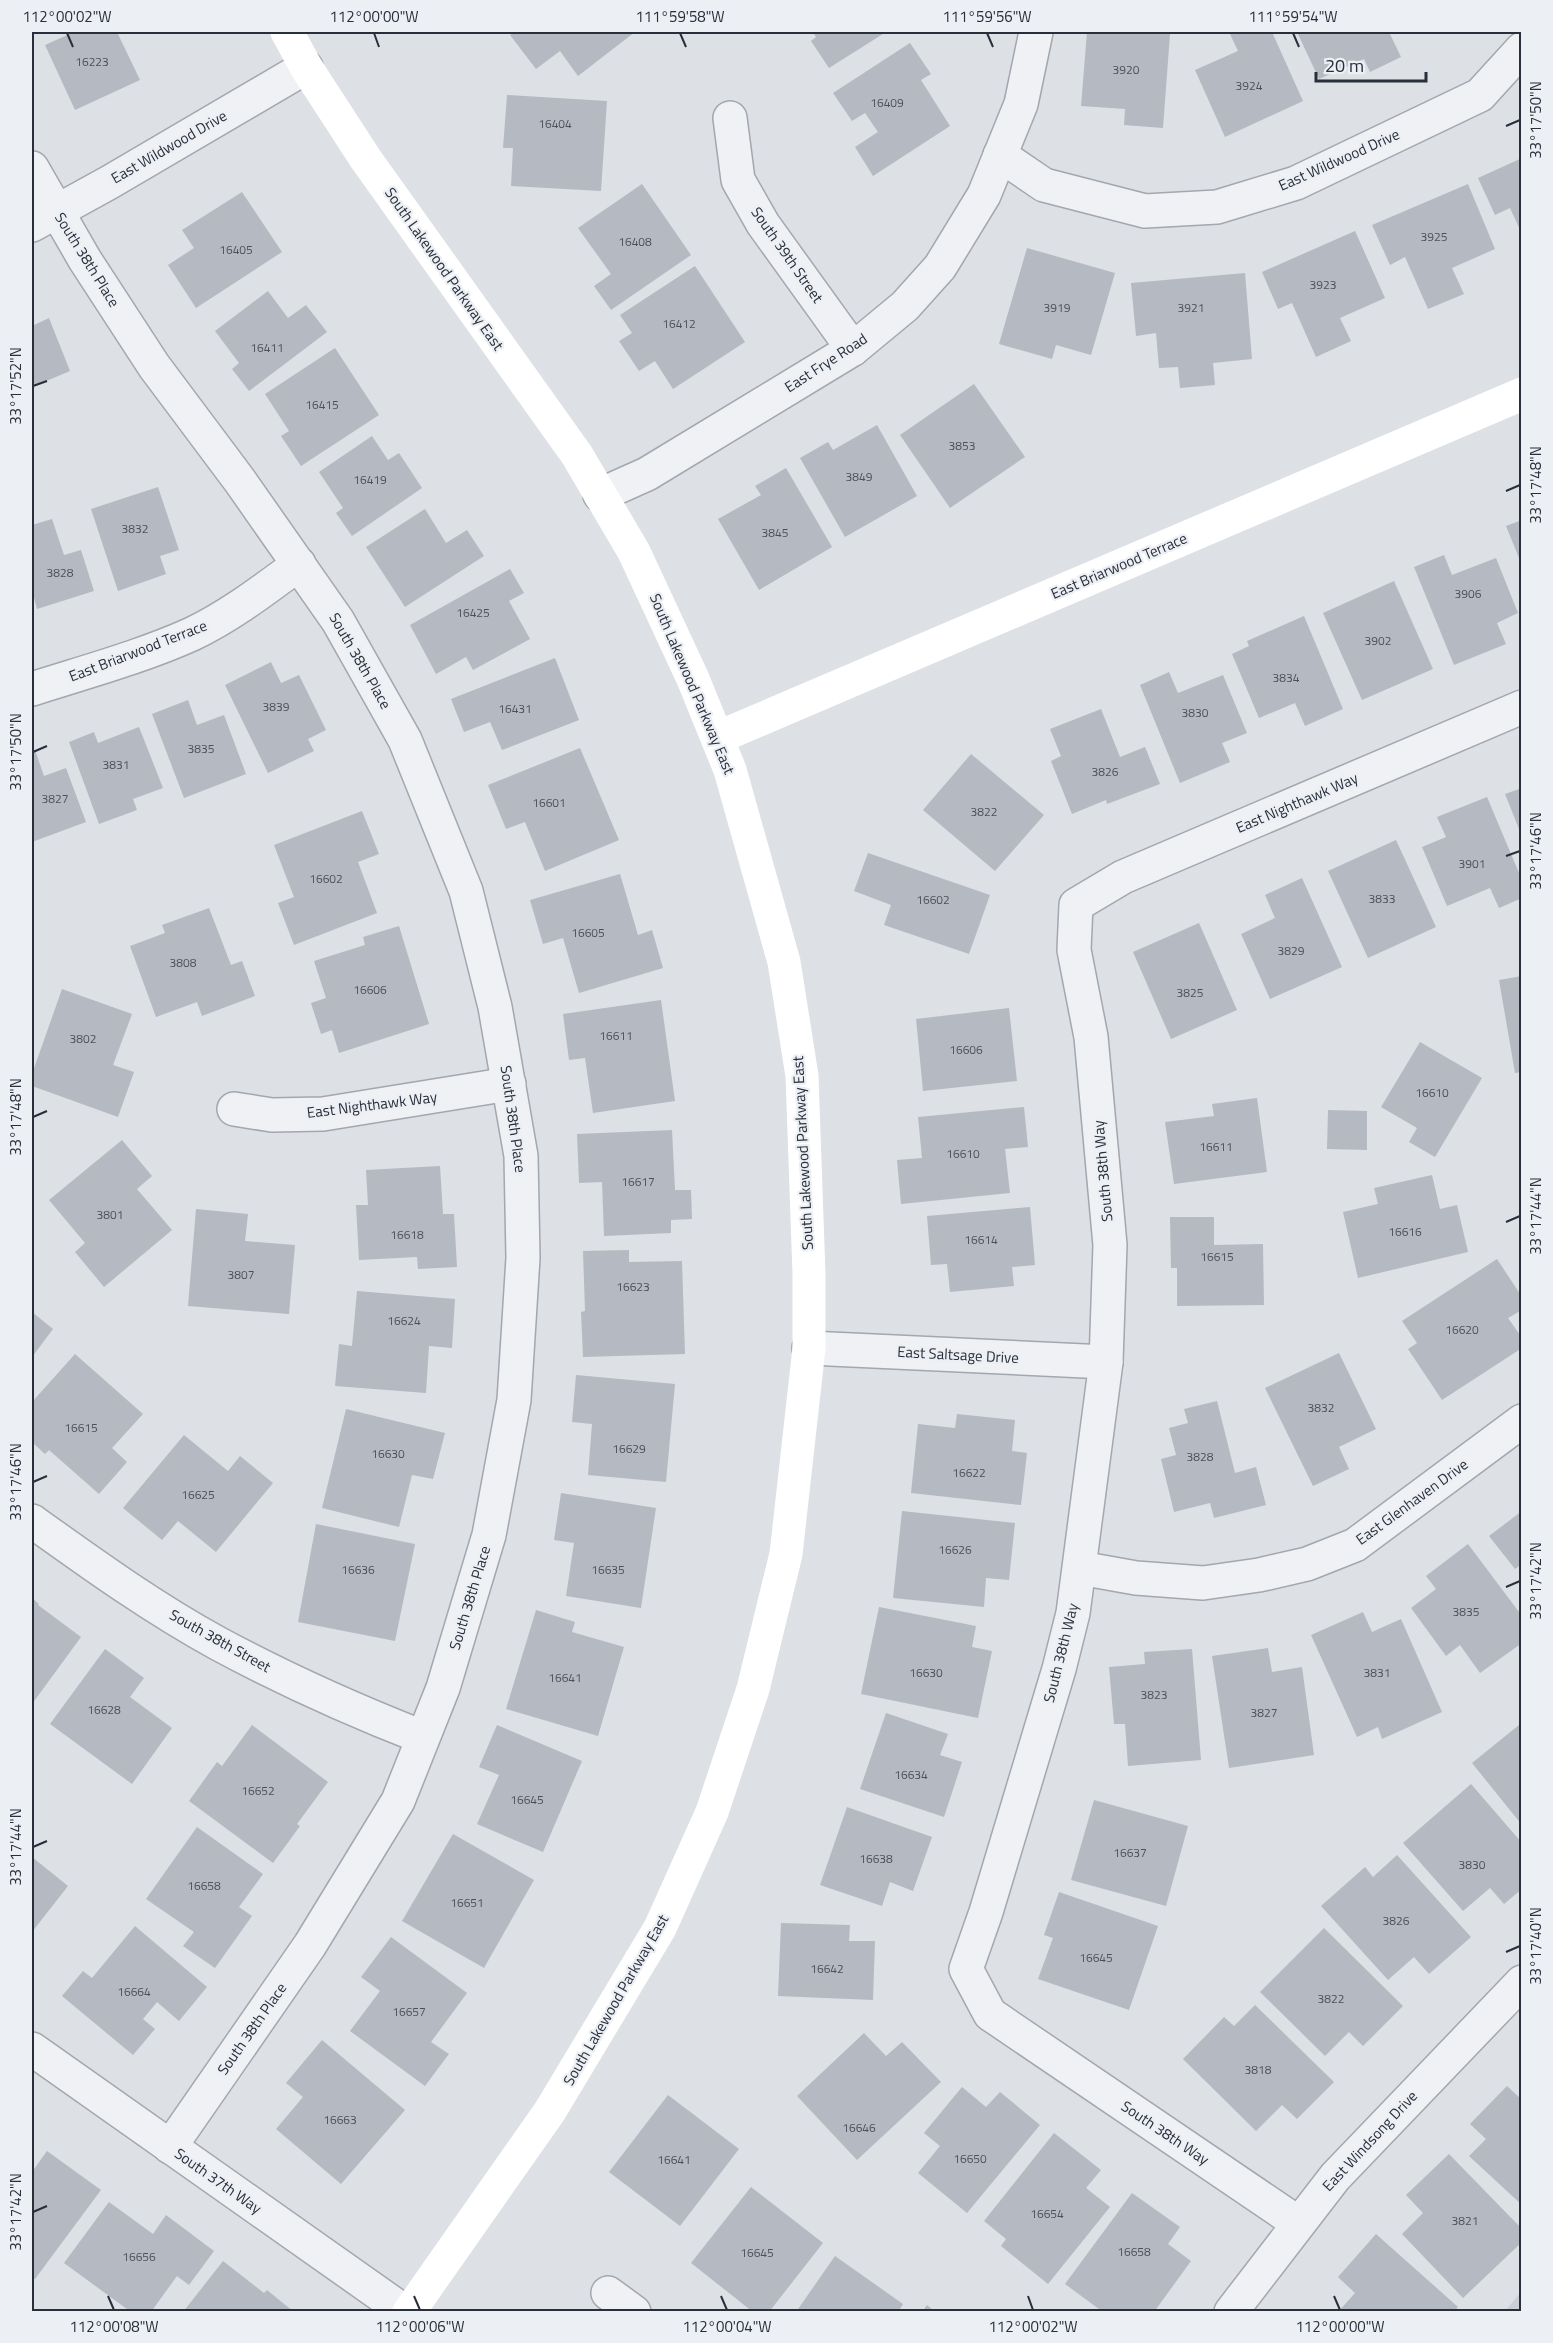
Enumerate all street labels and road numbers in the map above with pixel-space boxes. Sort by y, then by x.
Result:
street label: East Wildwood Drive [106,104,231,189]
street label: East Wildwood Drive [1274,122,1403,197]
street label: South Lakewood Parkway East [379,183,510,356]
street label: South 39th Street [746,202,830,308]
street label: South 38th Place [49,208,126,312]
street label: East Frye Road [780,327,872,398]
street label: East Briarwood Terrace [1047,526,1191,605]
street label: South Lakewood Parkway East [644,590,741,778]
street label: South 38th Place [323,608,397,713]
street label: East Briarwood Terrace [65,614,210,687]
street label: East Nighthawk Way [1232,766,1362,839]
street label: South Lakewood Parkway East [786,1055,819,1251]
street label: South 38th Place [495,1064,532,1174]
street label: East Nighthawk Way [306,1085,438,1124]
street label: South 38th Way [1087,1119,1118,1223]
street label: East Saltsage Drive [897,1340,1019,1369]
street label: East Glenhaven Drive [1351,1453,1473,1550]
street label: South 38th Place [443,1543,496,1653]
street label: South 38th Way [1037,1601,1084,1705]
street label: South 38th Street [165,1603,276,1678]
street label: South Lakewood Parkway East [557,1909,674,2090]
street label: South 38th Place [211,1978,292,2080]
street label: East Windsong Drive [1317,2085,1423,2196]
street label: South 38th Way [1117,2095,1214,2171]
street label: South 37th Way [170,2142,267,2219]

